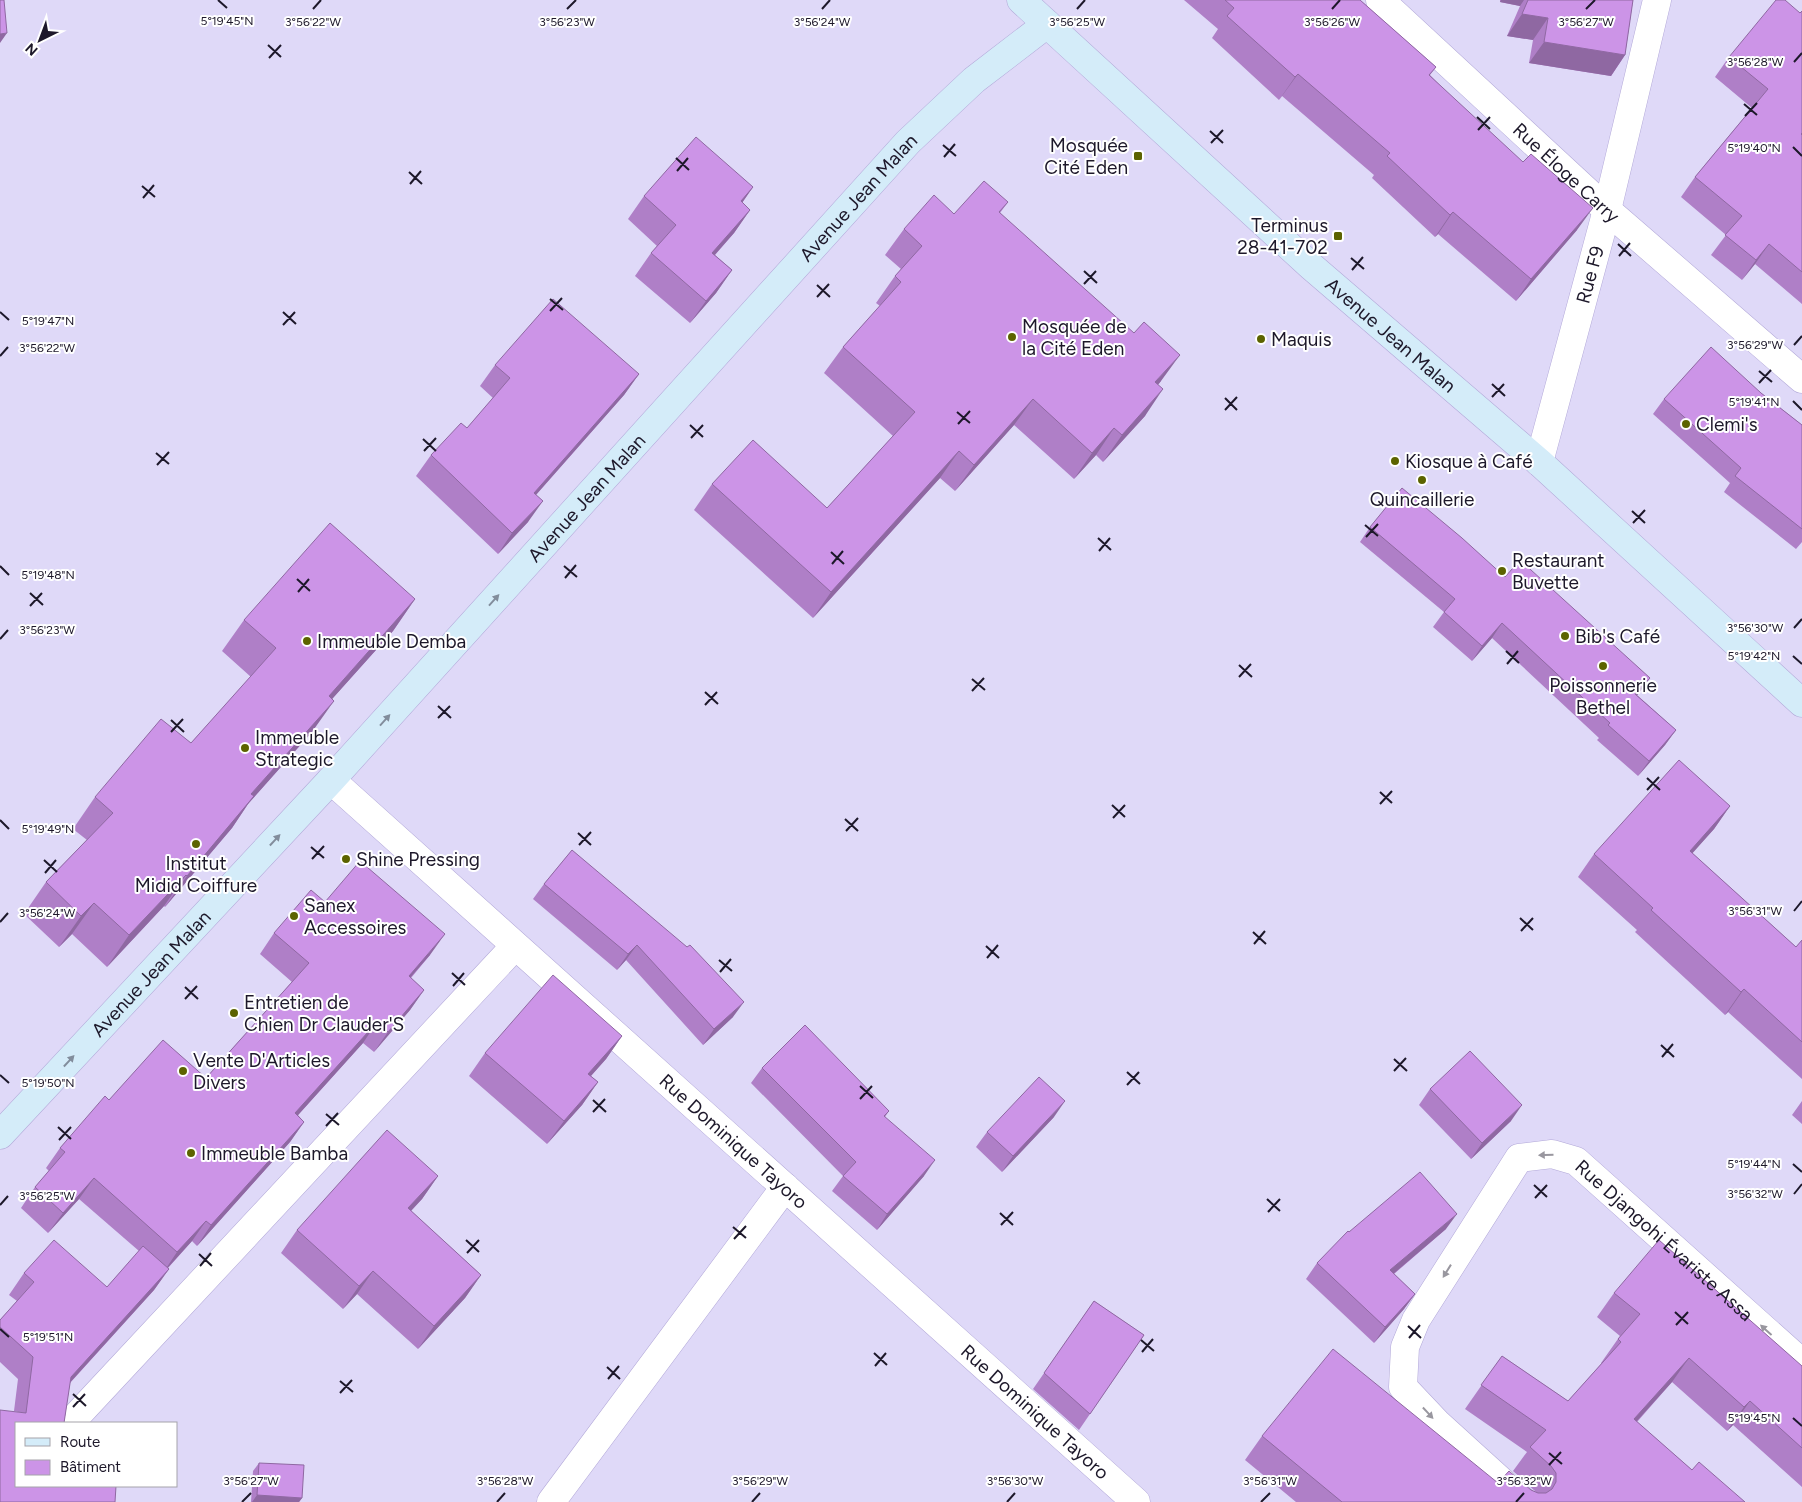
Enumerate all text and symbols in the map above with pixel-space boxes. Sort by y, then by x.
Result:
text: 5°19'45"N [201,14,253,28]
north arrow [15,15,65,65]
text: 3°56'22"W [285,15,341,29]
text: 3°56'23"W [539,15,595,29]
text: 3°56'24"W [794,15,851,29]
text: 3°56'25"W [1049,15,1105,29]
text: 3°56'26"W [1304,15,1360,29]
text: 3°56'27"W [1558,15,1614,29]
text: N [22,39,41,59]
text: 3°56'28"W [1727,55,1784,69]
street label: Rue Éloge Carry [1508,118,1624,228]
street label: Avenue Jean Malan [795,129,922,266]
place label: Mosquée Cité Eden [1044,134,1128,179]
text: 5°19'40"N [1727,141,1781,155]
marker: Mosquée Cité Eden [1132,150,1144,162]
place label: Terminus 28-41-702 [1237,214,1328,259]
marker: Terminus 28-41-702 [1332,230,1344,242]
street label: Rue F9 [1571,244,1609,306]
street label: Avenue Jean Malan [1321,273,1460,398]
text: 5°19'47"N [22,314,74,328]
place label: Mosquée de la Cité Eden [1022,315,1127,360]
place label: Maquis [1271,328,1332,351]
marker: Mosquée de la Cité Eden [1006,331,1018,343]
marker: Maquis [1255,333,1267,345]
text: 3°56'29"W [1727,338,1783,352]
text: 3°56'22"W [19,341,75,355]
text: 5°19'41"N [1728,395,1780,409]
place label: Clemi's [1696,413,1758,436]
marker: Clemi's [1680,418,1692,430]
street label: Avenue Jean Malan [523,429,650,567]
place label: Kiosque à Café [1405,450,1533,473]
marker: Kiosque à Café [1389,455,1401,467]
marker: Quincaillerie [1416,474,1428,486]
place label: Quincaillerie [1370,488,1474,511]
place label: Restaurant Buvette [1512,549,1604,594]
marker: Restaurant Buvette [1496,565,1508,577]
text: 5°19'48"N [21,568,75,582]
one-way arrow [488,594,500,606]
text: 3°56'30"W [1727,621,1784,635]
text: 3°56'23"W [19,623,75,637]
place label: Bib's Café [1575,625,1660,648]
place label: Immeuble Demba [317,630,466,653]
marker: Bib's Café [1559,630,1571,642]
marker: Immeuble Demba [301,635,313,647]
text: 5°19'42"N [1728,649,1780,663]
marker: Poissonnerie Bethel [1597,660,1609,672]
place label: Poissonnerie Bethel [1549,674,1657,719]
one-way arrow [379,715,391,727]
place label: Immeuble Strategic [255,726,339,771]
marker: Immeuble Strategic [239,742,251,754]
text: 5°19'49"N [22,822,74,836]
one-way arrow [269,834,281,846]
marker: Institut Midid Coiffure [190,838,202,850]
place label: Shine Pressing [356,848,480,871]
place label: Institut Midid Coiffure [135,852,257,897]
marker: Shine Pressing [340,853,352,865]
place label: Sanex Accessoires [304,894,407,939]
text: 3°56'31"W [1728,904,1782,918]
text: 3°56'24"W [19,906,76,920]
street label: Avenue Jean Malan [87,906,216,1042]
marker: Sanex Accessoires [288,910,300,922]
place label: Entretien de Chien Dr Clauder'S [244,991,404,1036]
marker: Entretien de Chien Dr Clauder'S [228,1007,240,1019]
place label: Vente D'Articles Divers [193,1049,330,1094]
one-way arrow [63,1056,75,1068]
marker: Vente D'Articles Divers [177,1065,189,1077]
street label: Rue Dominique Tayoro [655,1069,812,1214]
text: 5°19'50"N [21,1076,75,1090]
place label: Immeuble Bamba [201,1142,348,1165]
marker: Immeuble Bamba [185,1147,197,1159]
one-way arrow [1538,1151,1554,1159]
street label: Rue Djangohi Évariste Assa [1570,1155,1758,1326]
text: 5°19'44"N [1727,1157,1781,1171]
text: 3°56'32"W [1727,1187,1783,1201]
text: 3°56'25"W [19,1189,75,1203]
one-way arrow [1442,1265,1451,1278]
one-way arrow [1759,1325,1772,1336]
text: 5°19'51"N [23,1330,73,1344]
street label: Rue Dominique Tayoro [956,1340,1114,1484]
one-way arrow [1422,1407,1434,1419]
text: 5°19'45"N [1728,1411,1780,1425]
legend [15,1422,178,1487]
text: Route [60,1433,100,1451]
text: Bâtiment [60,1458,121,1476]
text: 3°56'27"W [223,1474,279,1488]
text: 3°56'28"W [477,1474,534,1488]
text: 3°56'29"W [732,1474,788,1488]
text: 3°56'30"W [987,1474,1044,1488]
text: 3°56'31"W [1243,1474,1297,1488]
text: 3°56'32"W [1496,1474,1552,1488]

